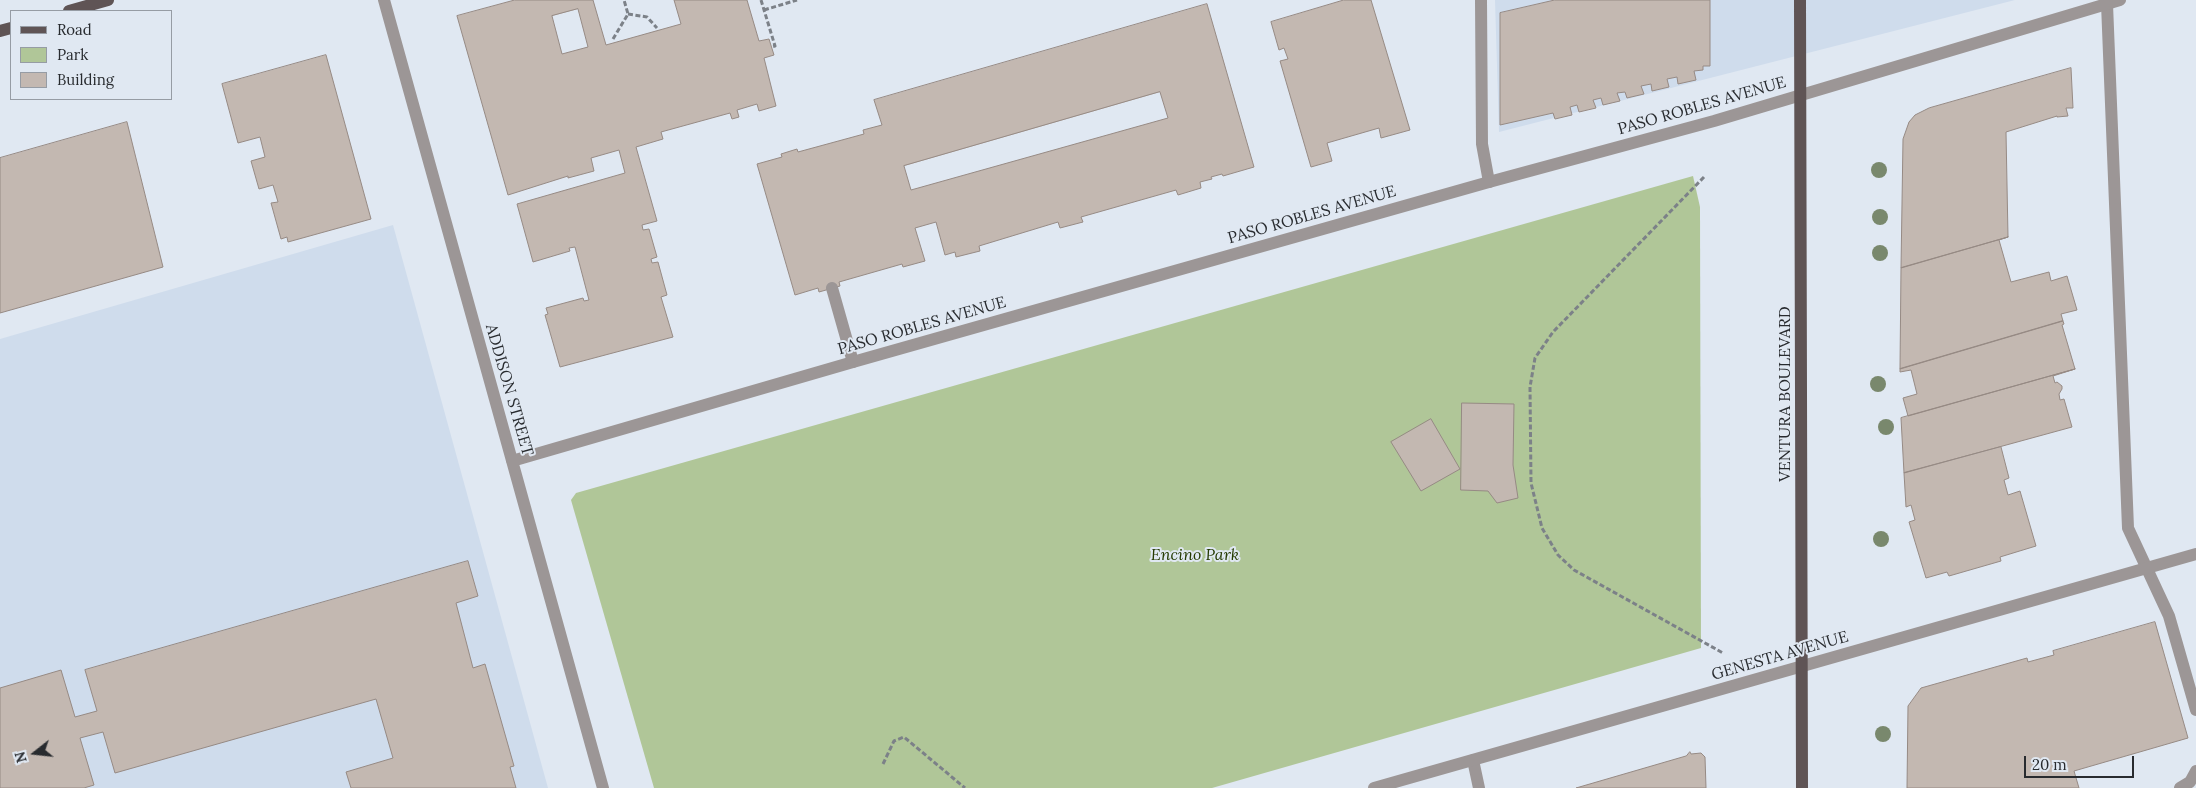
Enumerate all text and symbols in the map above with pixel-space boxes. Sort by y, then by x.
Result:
legend [10,10,172,100]
text: Road [57,20,92,39]
text: Park [57,45,88,64]
text: Building [57,70,114,89]
street label: PASO ROBLES AVENUE [1616,73,1788,139]
street label: PASO ROBLES AVENUE [1226,182,1398,248]
street label: PASO ROBLES AVENUE [836,293,1008,359]
street label: VENTURA BOULEVARD [1775,306,1795,482]
street label: ADDISON STREET [481,322,537,458]
park label: Encino Park [1151,545,1239,565]
street label: GENESTA AVENUE [1709,627,1851,685]
north arrow [10,728,60,778]
scale bar [2026,746,2136,778]
text: N [10,749,31,765]
text: 20 m [2032,755,2067,774]

